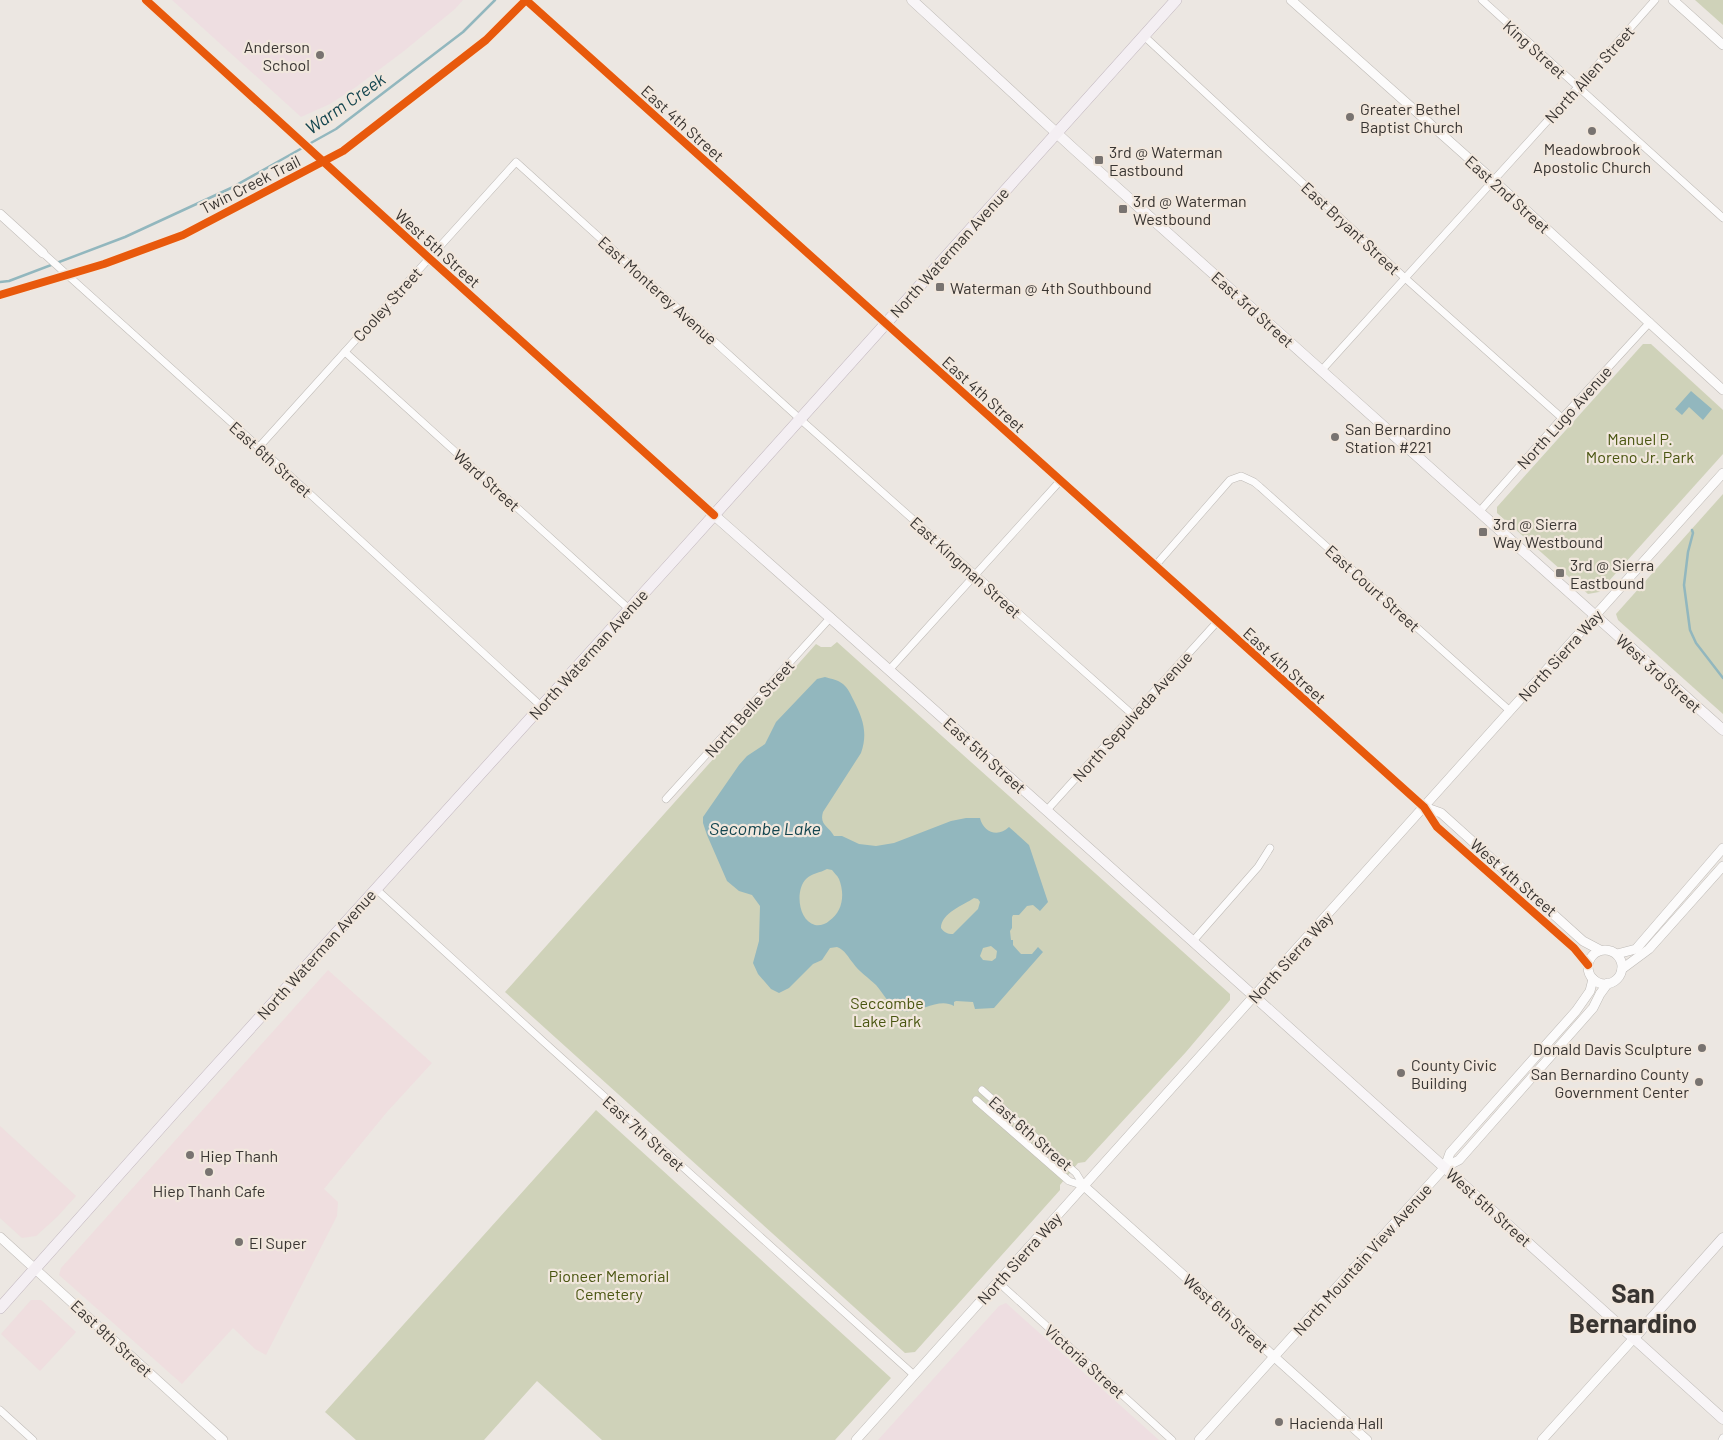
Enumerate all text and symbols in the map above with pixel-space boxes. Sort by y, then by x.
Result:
street label: King Street [1500,16,1570,82]
street label: North Allen Street [1540,21,1638,127]
place label: Anderson School [244,37,310,74]
marker: Anderson School [314,49,326,61]
water label: Warm Creek [301,67,389,139]
street label: East 4th Street [638,81,728,165]
place label: Greater Bethel Baptist Church [1360,99,1463,136]
marker: Greater Bethel Baptist Church [1344,111,1356,123]
marker: Meadowbrook Apostolic Church [1586,125,1598,137]
place label: Meadowbrook Apostolic Church [1533,139,1651,176]
place label: 3rd @ Waterman Eastbound [1109,142,1223,179]
street label: Twin Creek Trail [197,151,303,217]
street label: East 2nd Street [1462,151,1554,237]
marker: 3rd @ Waterman Eastbound [1093,154,1105,166]
street label: East Bryant Street [1298,178,1404,278]
street label: North Waterman Avenue [886,183,1012,321]
place label: 3rd @ Waterman Westbound [1133,191,1247,228]
marker: 3rd @ Waterman Westbound [1117,203,1129,215]
street label: West 5th Street [392,205,484,291]
street label: East Monterey Avenue [595,232,721,348]
street label: Cooley Street [349,263,425,345]
street label: East 3rd Street [1208,267,1298,351]
place label: Waterman @ 4th Southbound [950,278,1152,297]
marker: Waterman @ 4th Southbound [934,281,946,293]
street label: East 4th Street [939,352,1029,436]
street label: North Lugo Avenue [1513,362,1615,472]
street label: East 6th Street [226,417,316,501]
place label: San Bernardino Station #221 [1345,419,1451,456]
park label: Manuel P. Moreno Jr. Park [1586,429,1694,466]
marker: San Bernardino Station #221 [1329,431,1341,443]
street label: Ward Street [450,445,524,515]
street label: East Kingman Street [907,512,1025,622]
place label: 3rd @ Sierra Way Westbound [1493,514,1603,551]
marker: 3rd @ Sierra Way Westbound [1477,526,1489,538]
street label: East Court Street [1322,541,1424,635]
place label: 3rd @ Sierra Eastbound [1570,555,1654,592]
marker: 3rd @ Sierra Eastbound [1554,567,1566,579]
street label: North Waterman Avenue [525,585,651,723]
street label: North Sierra Way [1514,605,1607,705]
street label: East 4th Street [1240,623,1330,707]
street label: West 3rd Street [1613,630,1705,716]
street label: North Sepulveda Avenue [1068,647,1196,785]
street label: North Belle Street [700,655,798,761]
street label: East 5th Street [940,713,1030,797]
water label: Secombe Lake [709,817,821,839]
street label: West 4th Street [1467,834,1561,920]
street label: North Waterman Avenue [253,885,379,1023]
street label: North Sierra Way [1244,907,1337,1007]
park label: Seccombe Lake Park [850,993,924,1030]
place label: Donald Davis Sculpture [1533,1039,1692,1058]
marker: Donald Davis Sculpture [1696,1042,1708,1054]
place label: County Civic Building [1411,1055,1497,1092]
place label: San Bernardino County Government Center [1531,1064,1690,1101]
marker: County Civic Building [1395,1067,1407,1079]
marker: San Bernardino County Government Center [1693,1076,1705,1088]
street label: East 7th Street [599,1091,689,1175]
street label: East 6th Street [985,1092,1077,1174]
place label: Hiep Thanh [200,1146,278,1165]
marker: Hiep Thanh [184,1149,196,1161]
street label: West 5th Street [1443,1164,1535,1250]
marker: Hiep Thanh Cafe [203,1166,215,1178]
street label: North Mountain View Avenue [1289,1179,1435,1339]
place label: Hiep Thanh Cafe [153,1181,265,1200]
street label: North Sierra Way [973,1208,1066,1308]
place label: El Super [249,1233,307,1252]
marker: El Super [233,1236,245,1248]
park label: Pioneer Memorial Cemetery [549,1266,669,1303]
street label: West 6th Street [1180,1270,1272,1356]
district label: San Bernardino [1569,1277,1697,1338]
street label: East 9th Street [67,1296,157,1380]
street label: Victoria Street [1041,1320,1129,1402]
place label: Hacienda Hall [1289,1413,1383,1432]
marker: Hacienda Hall [1273,1416,1285,1428]

